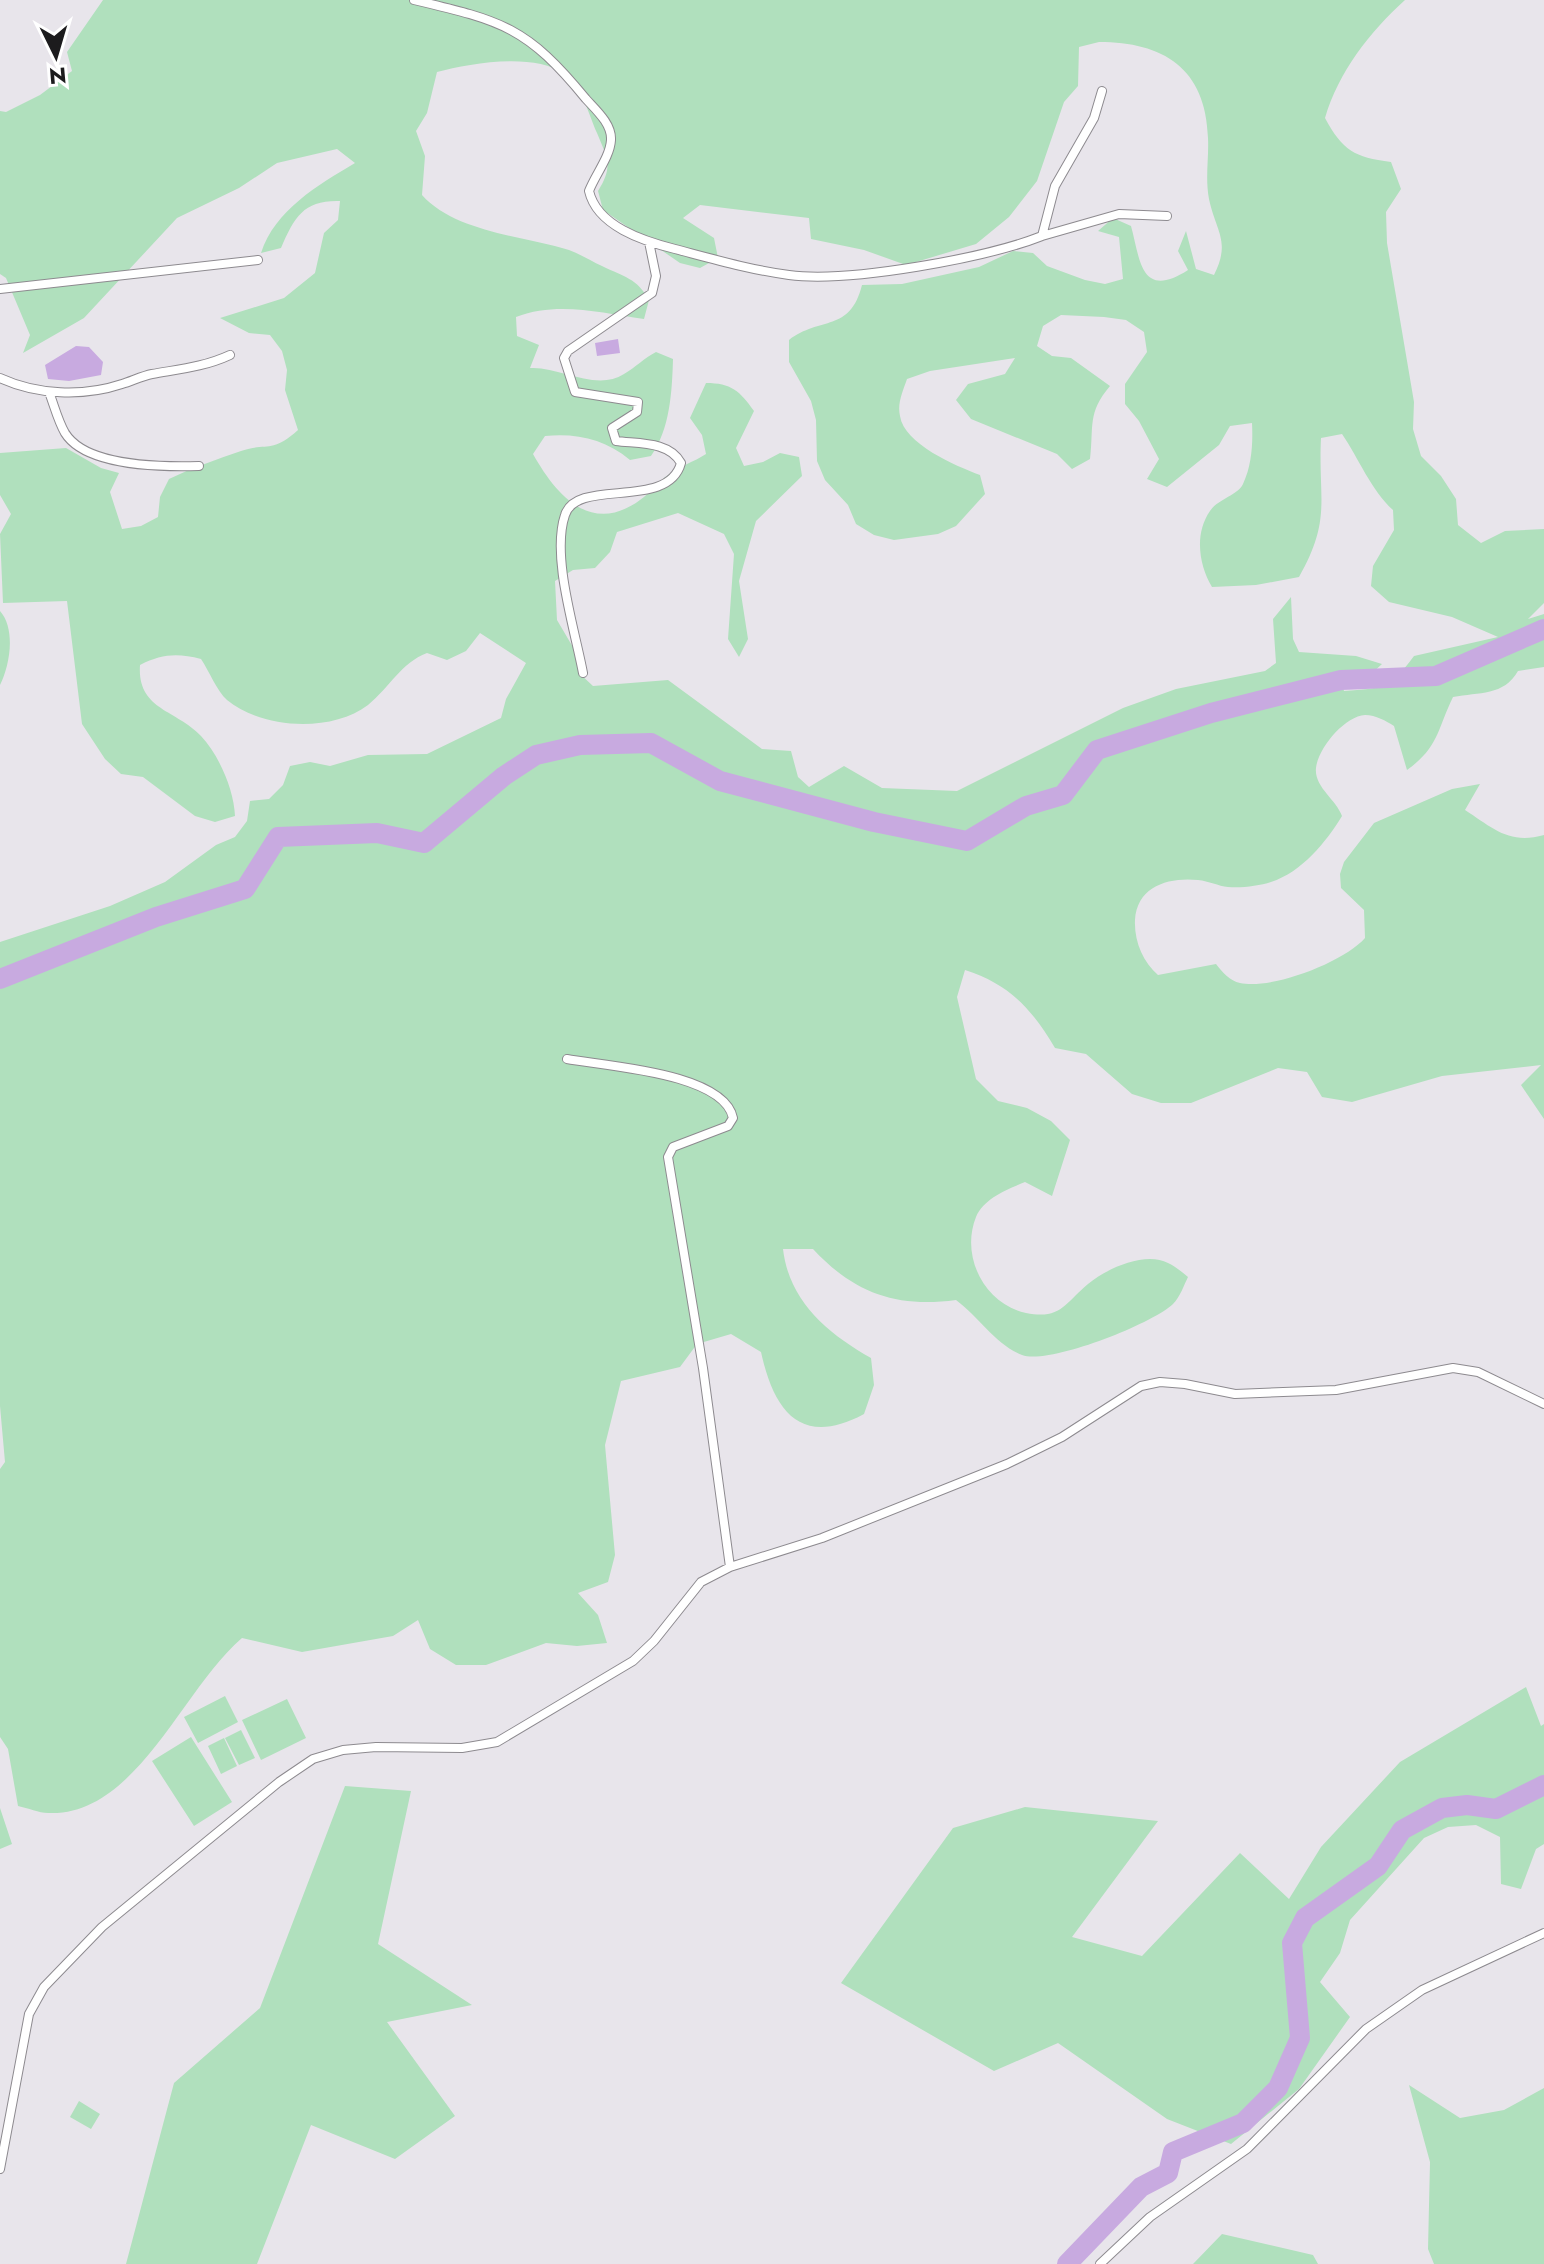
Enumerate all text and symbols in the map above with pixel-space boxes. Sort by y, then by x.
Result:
north arrow [16,16,96,96]
text: N [48,59,68,93]

